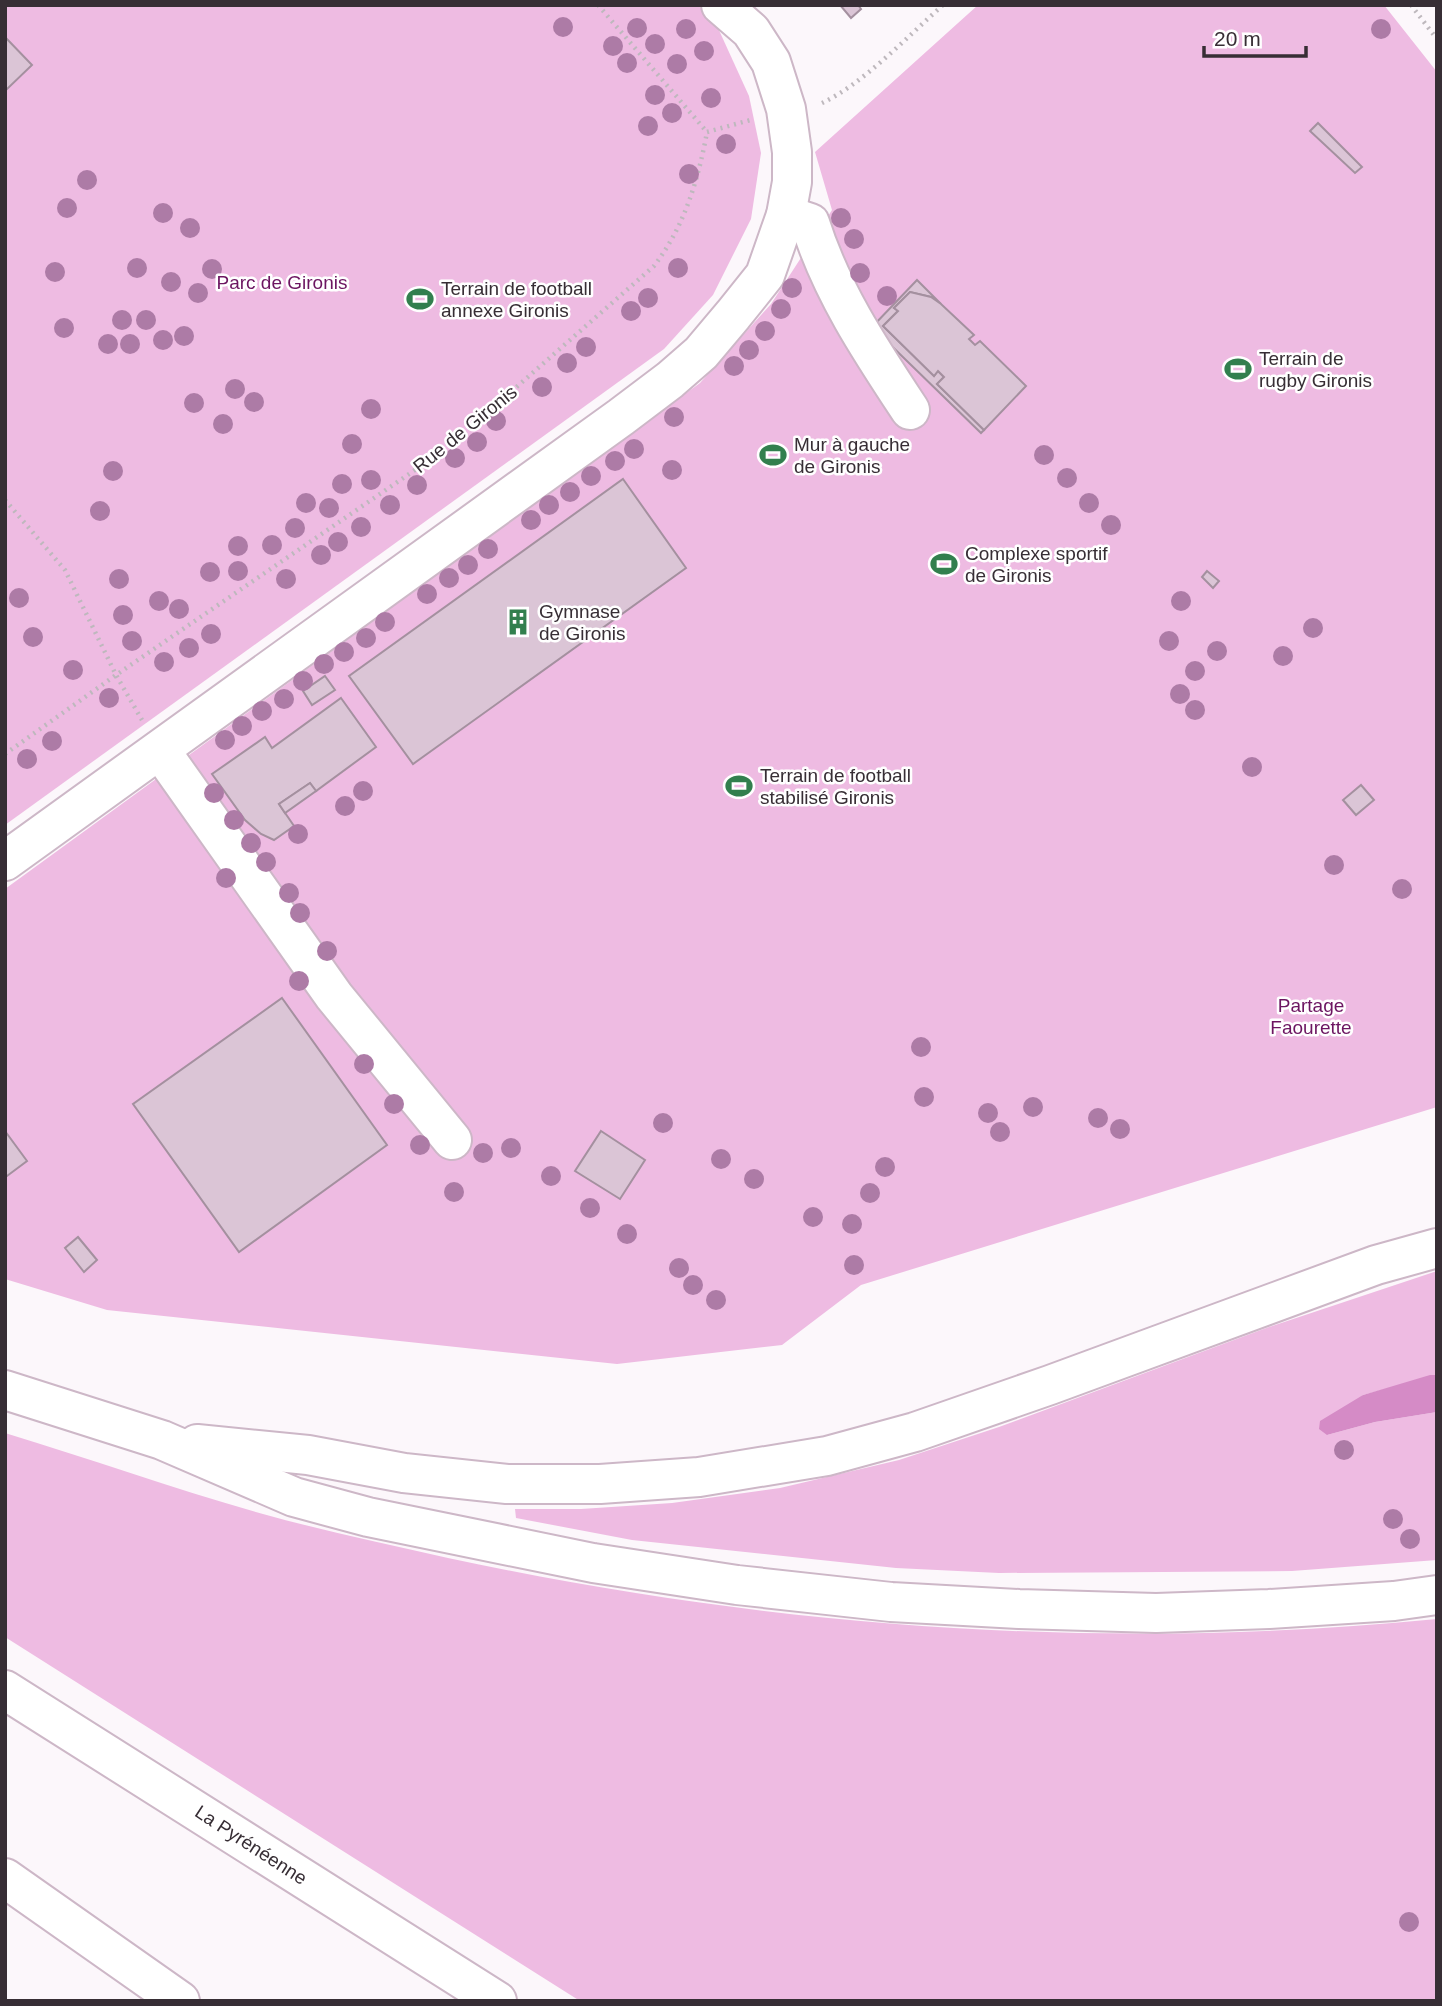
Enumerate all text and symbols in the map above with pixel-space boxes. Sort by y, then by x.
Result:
scale bar [1204,14,1306,58]
text: 20 m [1214,27,1261,50]
park label: Parc de Gironis [217,272,347,293]
place label: Terrain de football annexe Gironis [441,278,592,321]
sports icon: Terrain de football annexe Gironis [405,284,435,314]
place label: Terrain de rugby Gironis [1259,348,1372,391]
sports icon: Terrain de rugby Gironis [1223,354,1253,384]
street label: Rue de Gironis [409,381,521,477]
place label: Mur à gauche de Gironis [794,434,910,477]
sports icon: Mur à gauche de Gironis [758,440,788,470]
place label: Complexe sportif de Gironis [965,543,1108,586]
sports icon: Complexe sportif de Gironis [929,549,959,579]
place label: Gymnase de Gironis [539,601,626,644]
building icon: Gymnase de Gironis [503,607,533,637]
place label: Terrain de football stabilisé Gironis [760,765,911,808]
sports icon: Terrain de football stabilisé Gironis [724,771,754,801]
park label: Partage Faourette [1270,995,1352,1038]
street label: La Pyrénéenne [191,1801,311,1889]

